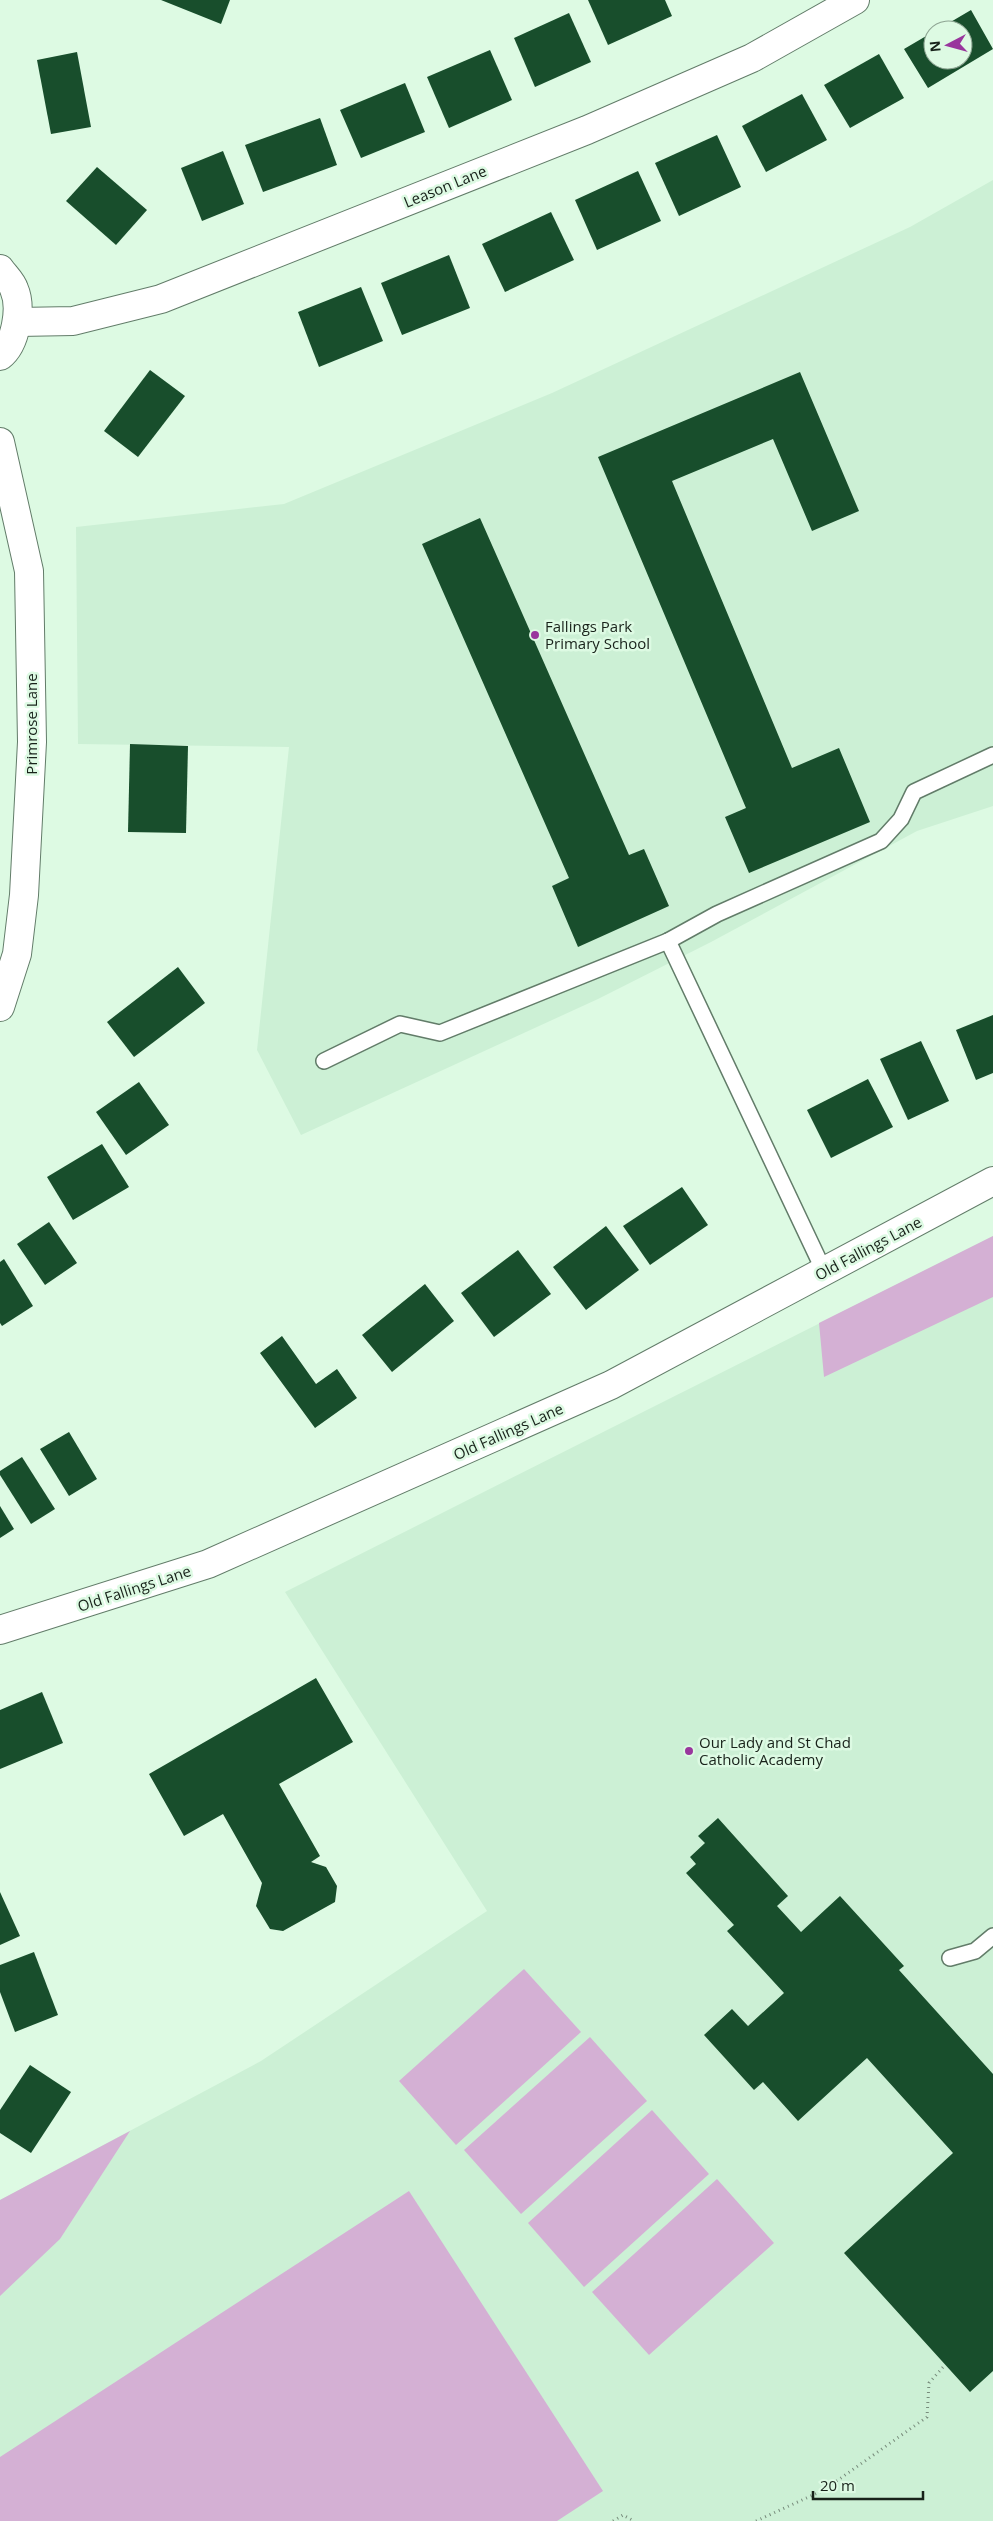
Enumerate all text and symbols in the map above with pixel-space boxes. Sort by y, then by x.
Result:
north arrow [923,20,973,70]
text: N [925,40,945,53]
street label: Leason Lane [401,160,489,212]
place label: Fallings Park Primary School [545,616,650,653]
marker: Fallings Park Primary School [529,629,541,641]
street label: Primrose Lane [21,673,41,775]
street label: Old Fallings Lane [811,1211,925,1285]
street label: Old Fallings Lane [450,1398,566,1464]
street label: Old Fallings Lane [75,1560,193,1616]
place label: Our Lady and St Chad Catholic Academy [699,1732,851,1769]
marker: Our Lady and St Chad Catholic Academy [683,1745,695,1757]
scale bar [813,2468,923,2500]
text: 20 m [820,2475,855,2495]

